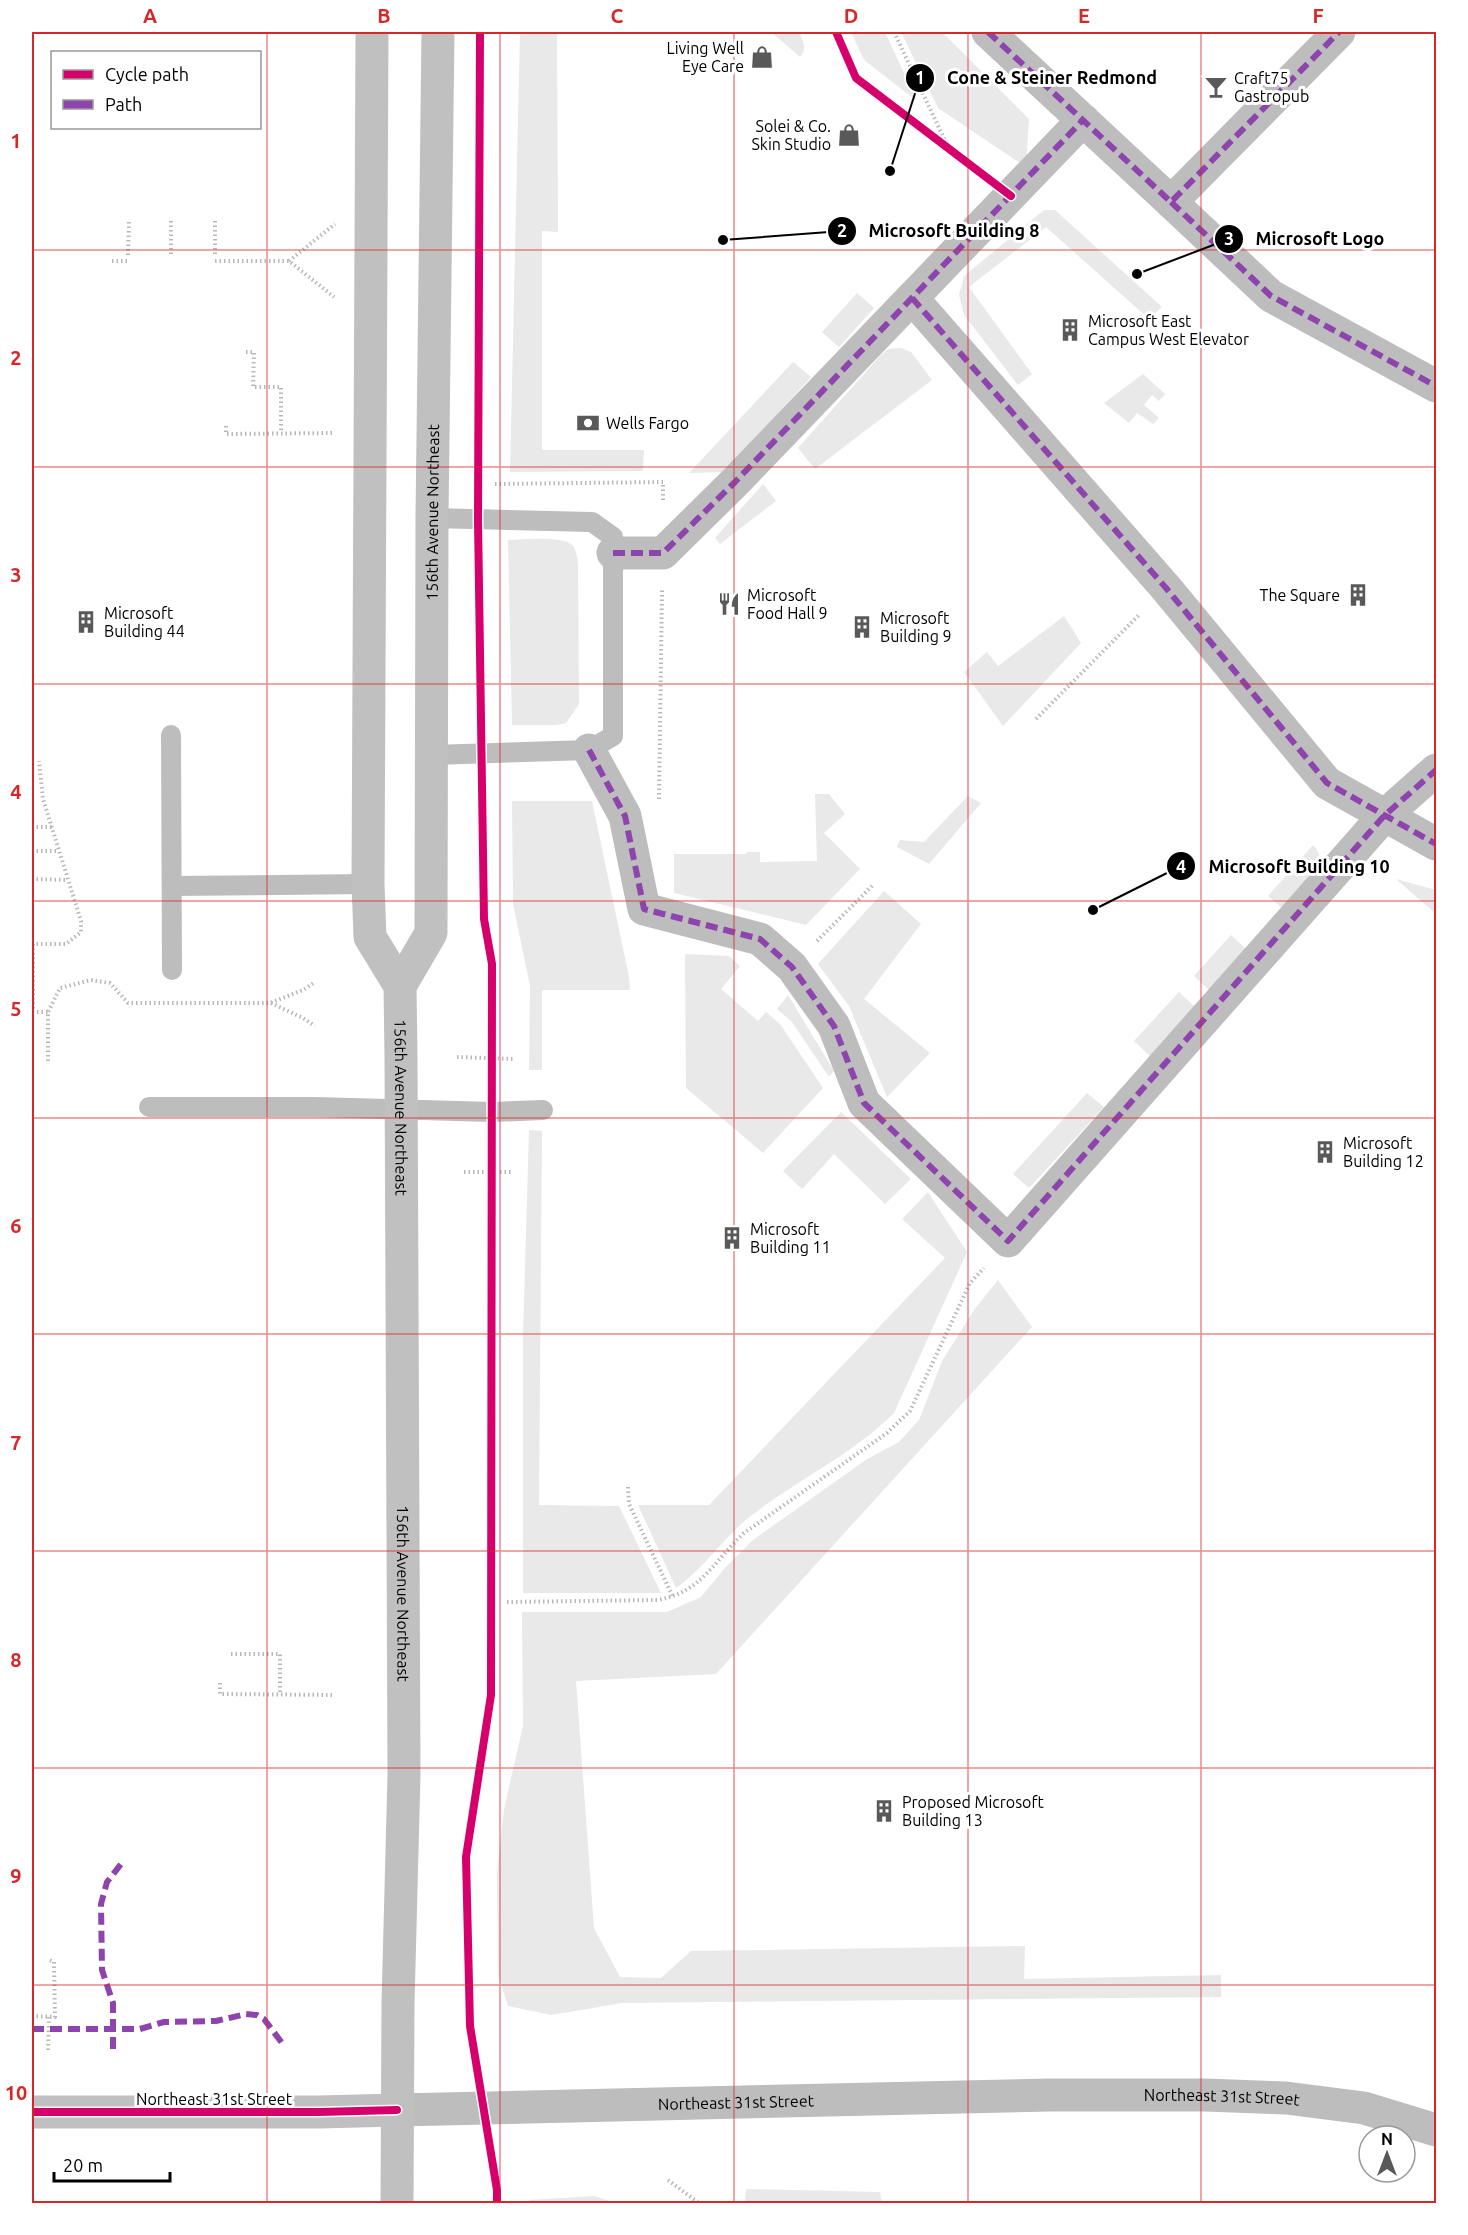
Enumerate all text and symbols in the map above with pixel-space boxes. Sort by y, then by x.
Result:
text: A [143,4,157,27]
text: B [377,4,391,27]
text: C [611,4,624,27]
text: D [844,4,858,27]
text: E [1078,4,1090,27]
text: F [1312,4,1324,27]
place label: Living Well Eye Care [667,39,744,75]
shop icon: Living Well Eye Care [749,44,775,70]
legend [51,51,261,129]
callout: Cone & Steiner Redmond [905,60,1169,96]
text: Cycle path [105,64,189,84]
text: 1 [915,67,925,87]
text: Cone & Steiner Redmond [947,67,1157,87]
place label: Craft75 Gastropub [1234,69,1309,105]
bar icon: Craft75 Gastropub [1203,74,1229,100]
text: Path [105,94,142,114]
place label: Solei & Co. Skin Studio [751,117,831,153]
shop icon: Solei & Co. Skin Studio [836,122,862,148]
text: 1 [10,129,22,152]
callout: Microsoft Building 8 [827,213,1052,249]
text: 2 [837,220,847,240]
text: Microsoft Building 8 [869,220,1040,240]
callout: Microsoft Logo [1214,221,1397,257]
text: 3 [1224,228,1234,248]
text: Microsoft Logo [1256,228,1384,248]
place label: Microsoft East Campus West Elevator [1088,312,1249,348]
building icon: Microsoft East Campus West Elevator [1057,317,1083,343]
text: 2 [10,346,22,369]
bank icon: Wells Fargo [575,410,601,436]
place label: Wells Fargo [606,414,689,432]
street label: 156th Avenue Northeast [423,423,442,601]
text: 3 [10,563,22,586]
building icon: The Square [1345,582,1371,608]
place label: Microsoft Food Hall 9 [747,586,828,622]
place label: The Square [1259,586,1340,604]
restaurant icon: Microsoft Food Hall 9 [716,591,742,617]
place label: Microsoft Building 44 [104,604,185,640]
building icon: Microsoft Building 44 [73,609,99,635]
place label: Microsoft Building 9 [880,609,952,645]
building icon: Microsoft Building 9 [849,614,875,640]
text: 4 [10,780,22,803]
callout: Microsoft Building 10 [1166,848,1401,884]
text: 4 [1176,856,1186,876]
text: Microsoft Building 10 [1208,856,1390,876]
text: 5 [10,997,22,1020]
street label: 156th Avenue Northeast [391,1019,411,1196]
place label: Microsoft Building 12 [1343,1134,1424,1170]
building icon: Microsoft Building 12 [1312,1139,1338,1165]
text: 6 [10,1214,22,1237]
place label: Microsoft Building 11 [750,1220,831,1256]
building icon: Microsoft Building 11 [719,1225,745,1251]
text: 7 [10,1431,22,1454]
street label: 156th Avenue Northeast [394,1505,413,1682]
text: 8 [10,1648,22,1671]
place label: Proposed Microsoft Building 13 [902,1793,1045,1829]
building icon: Proposed Microsoft Building 13 [871,1798,897,1824]
text: 9 [10,1864,22,1887]
text: 10 [5,2081,27,2104]
street label: Northeast 31st Street [1144,2086,1302,2109]
street label: Northeast 31st Street [136,2090,293,2108]
street label: Northeast 31st Street [658,2091,815,2113]
north arrow [1357,2124,1417,2184]
text: N [1381,2130,1393,2148]
scale bar [54,2145,170,2183]
text: 20 m [63,2155,103,2175]

